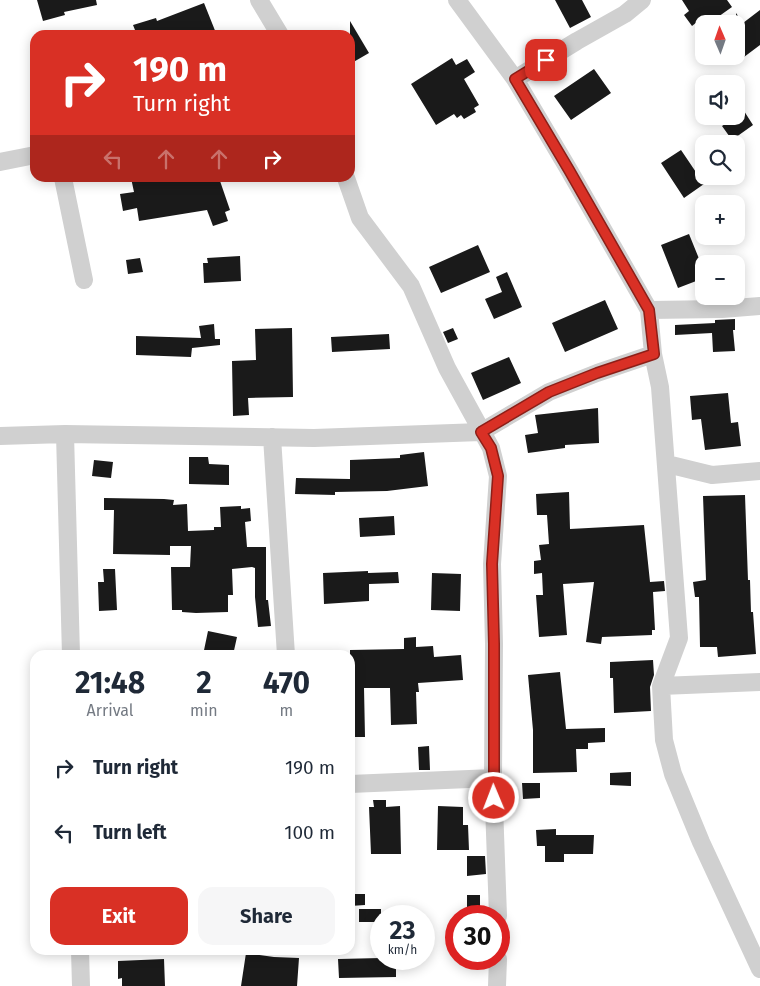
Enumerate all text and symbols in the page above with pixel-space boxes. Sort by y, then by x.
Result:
north arrow [695,15,745,65]
map controls [695,15,745,305]
pin [525,39,567,81]
icon: arrive [532,46,560,74]
text: 190 m [133,48,227,90]
icon: right [50,50,115,115]
button: sound [695,75,745,125]
text: Turn right [133,90,230,117]
button: search [695,135,745,185]
icon: left [99,145,127,173]
icon: ahead [152,145,180,173]
icon: ahead [205,145,233,173]
icon: right [258,145,286,173]
button: + [695,195,745,245]
button: − [695,255,745,305]
text: 21:48 [75,665,145,701]
text: 2 [196,665,212,701]
text: 470 [263,665,310,701]
text: Arrival [87,701,134,720]
text: min [190,701,218,720]
text: m [280,701,293,720]
icon: right [50,754,78,782]
text: Turn right [93,756,178,779]
text: 190 m [285,756,335,779]
position arrow [467,771,519,823]
icon: left [50,819,78,847]
text: Turn left [93,821,167,844]
text: 100 m [284,821,335,844]
button: Exit [50,887,188,945]
button: Share [198,887,335,945]
speed limit sign: 30 [445,905,510,970]
text: 23 [390,916,415,946]
text: km/h [388,943,417,957]

